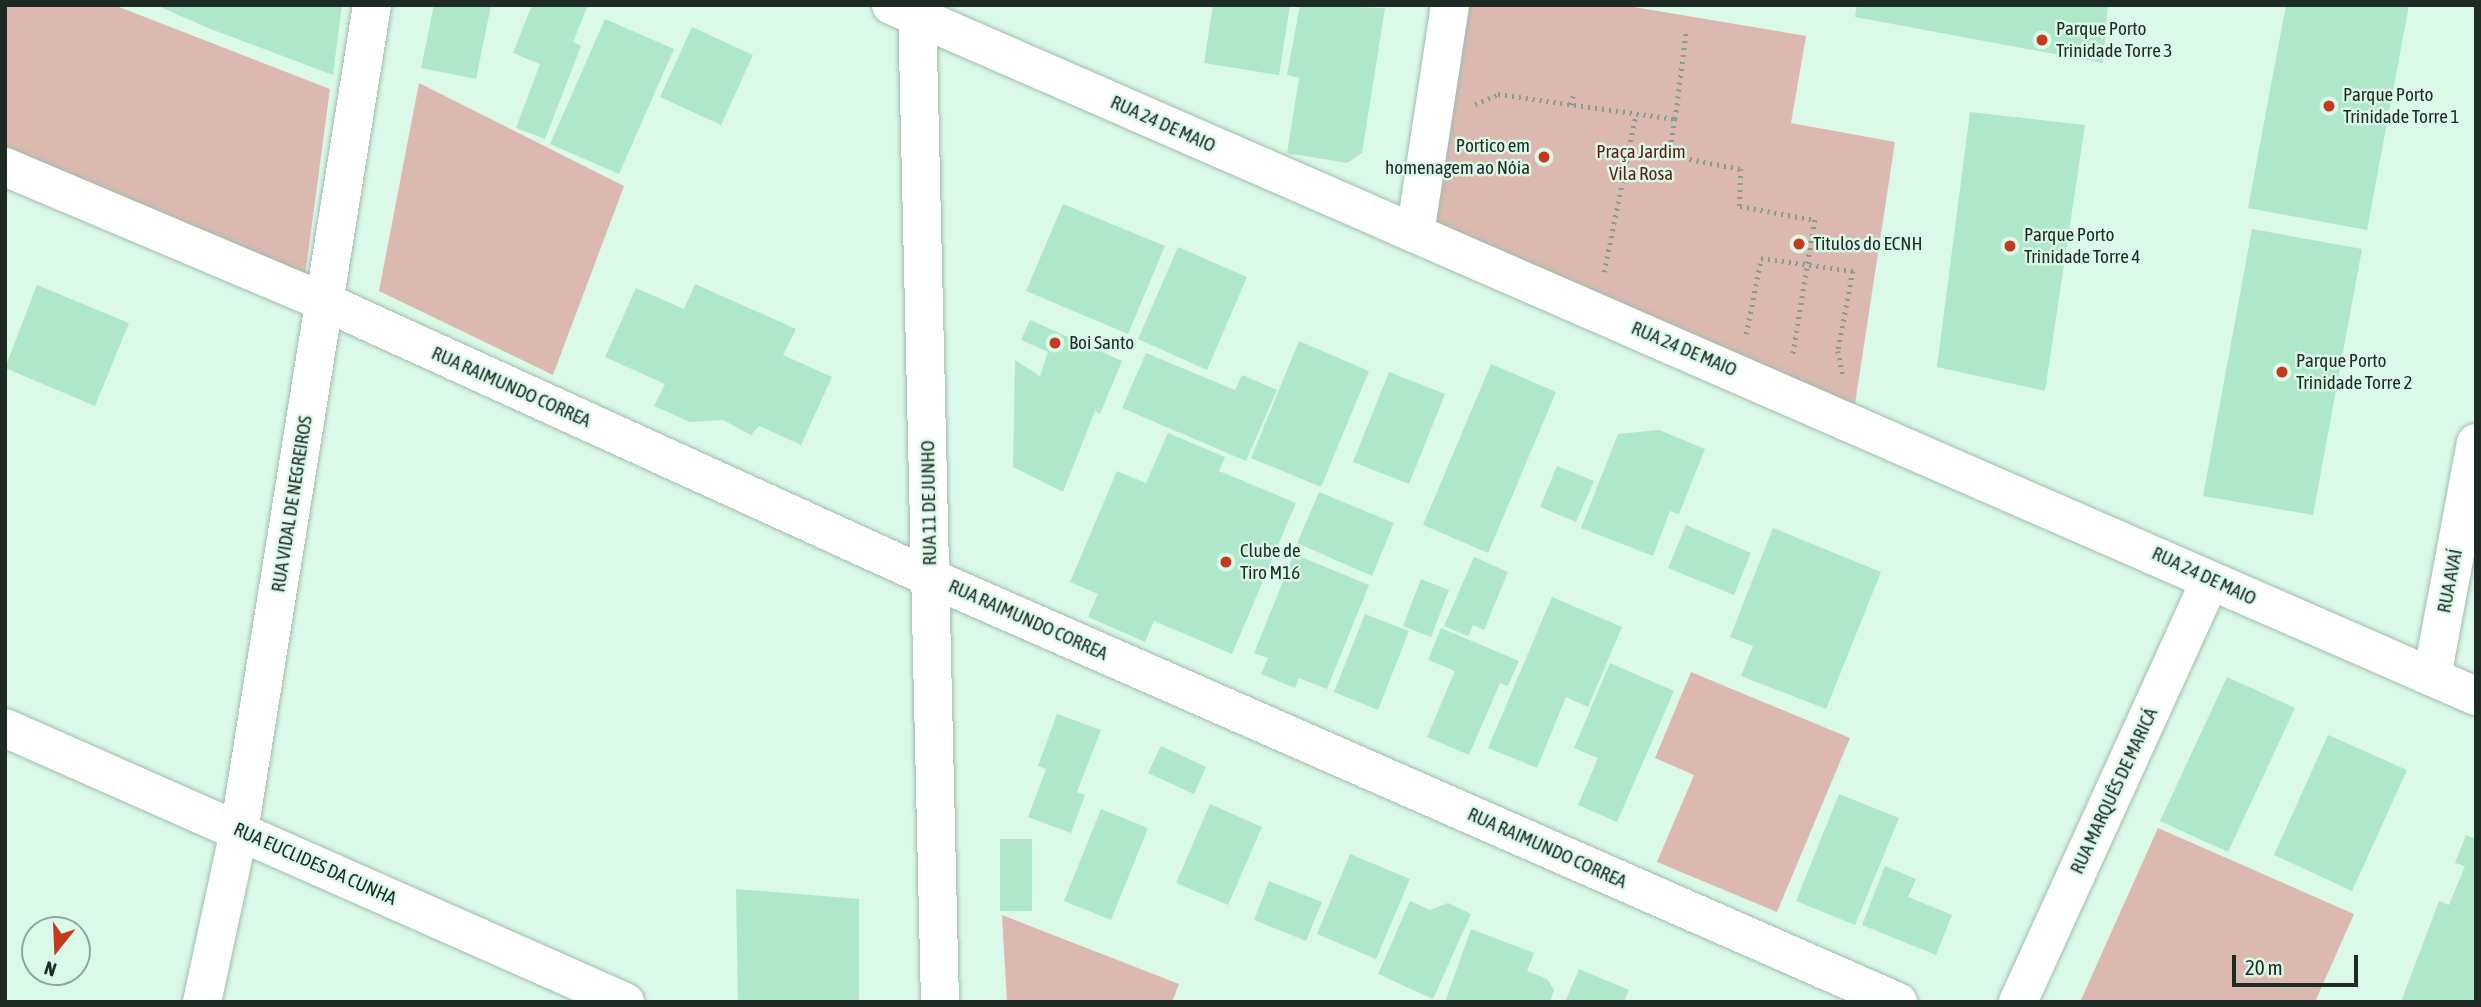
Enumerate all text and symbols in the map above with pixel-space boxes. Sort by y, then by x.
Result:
place label: Parque Porto Trinidade Torre 3 [2056,18,2172,62]
marker: Parque Porto Trinidade Torre 3 [2034,32,2050,48]
place label: Parque Porto Trinidade Torre 1 [2343,84,2459,128]
street label: RUA 24 DE MAIO [1107,91,1219,157]
marker: Parque Porto Trinidade Torre 1 [2321,98,2337,114]
place label: Portico em homenagem ao Nóia [1385,135,1530,179]
park label: Praça Jardim Vila Rosa [1596,141,1686,185]
marker: Portico em homenagem ao Nóia [1536,149,1552,165]
place label: Parque Porto Trinidade Torre 4 [2024,224,2140,268]
place label: Titulos do ECNH [1813,233,1922,255]
marker: Titulos do ECNH [1791,236,1807,252]
marker: Parque Porto Trinidade Torre 4 [2002,238,2018,254]
street label: RUA 24 DE MAIO [1628,317,1740,381]
place label: Boi Santo [1069,332,1134,354]
marker: Boi Santo [1047,335,1063,351]
street label: RUA RAIMUNDO CORREA [428,342,594,432]
place label: Parque Porto Trinidade Torre 2 [2296,350,2412,394]
marker: Parque Porto Trinidade Torre 2 [2274,364,2290,380]
street label: RUA VIDAL DE NEGREIROS [267,414,317,594]
street label: RUA 11 DE JUNHO [917,440,941,566]
place label: Clube de Tiro M16 [1240,540,1301,584]
street label: RUA 24 DE MAIO [2148,542,2260,610]
street label: RUA AVAÍ [2433,547,2467,615]
marker: Clube de Tiro M16 [1218,554,1234,570]
street label: RUA RAIMUNDO CORREA [945,575,1111,665]
street label: RUA MARQUÊS DE MARICÁ [2066,704,2162,878]
street label: RUA RAIMUNDO CORREA [1464,803,1630,893]
street label: RUA EUCLIDES DA CUNHA [230,818,400,910]
north arrow [21,916,91,986]
scale bar [2236,940,2362,984]
text: 20 m [2245,955,2283,979]
text: N [41,957,59,981]

